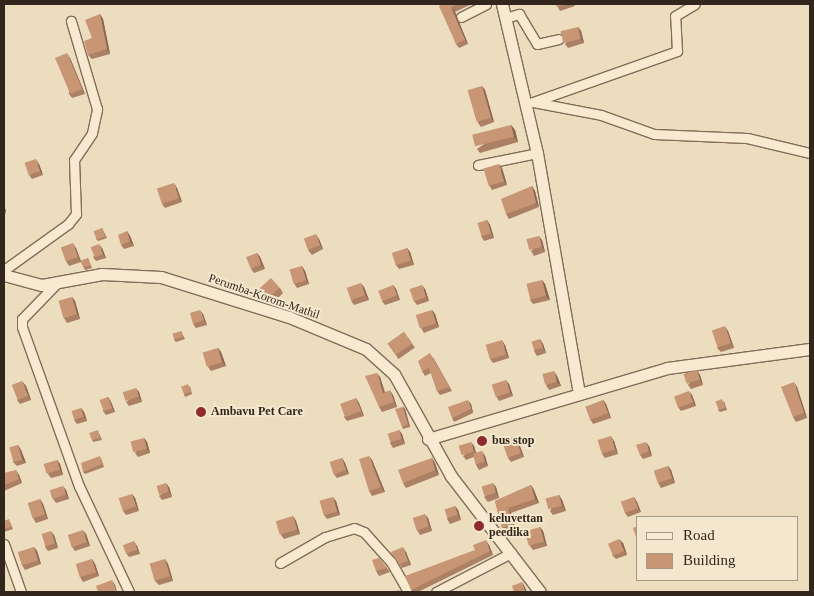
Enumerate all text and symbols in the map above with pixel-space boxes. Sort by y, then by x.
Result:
street label: Perumba-Korom-Mathil [207,271,321,323]
place label: Ambavu Pet Care [211,405,303,419]
marker: Ambavu Pet Care [195,406,207,418]
place label: bus stop [492,434,534,448]
marker: bus stop [476,435,488,447]
place label: keluvettan peedika [489,512,543,540]
legend [636,516,799,581]
marker: keluvettan peedika [473,520,485,532]
text: Road [683,527,715,543]
text: Building [683,552,736,568]

